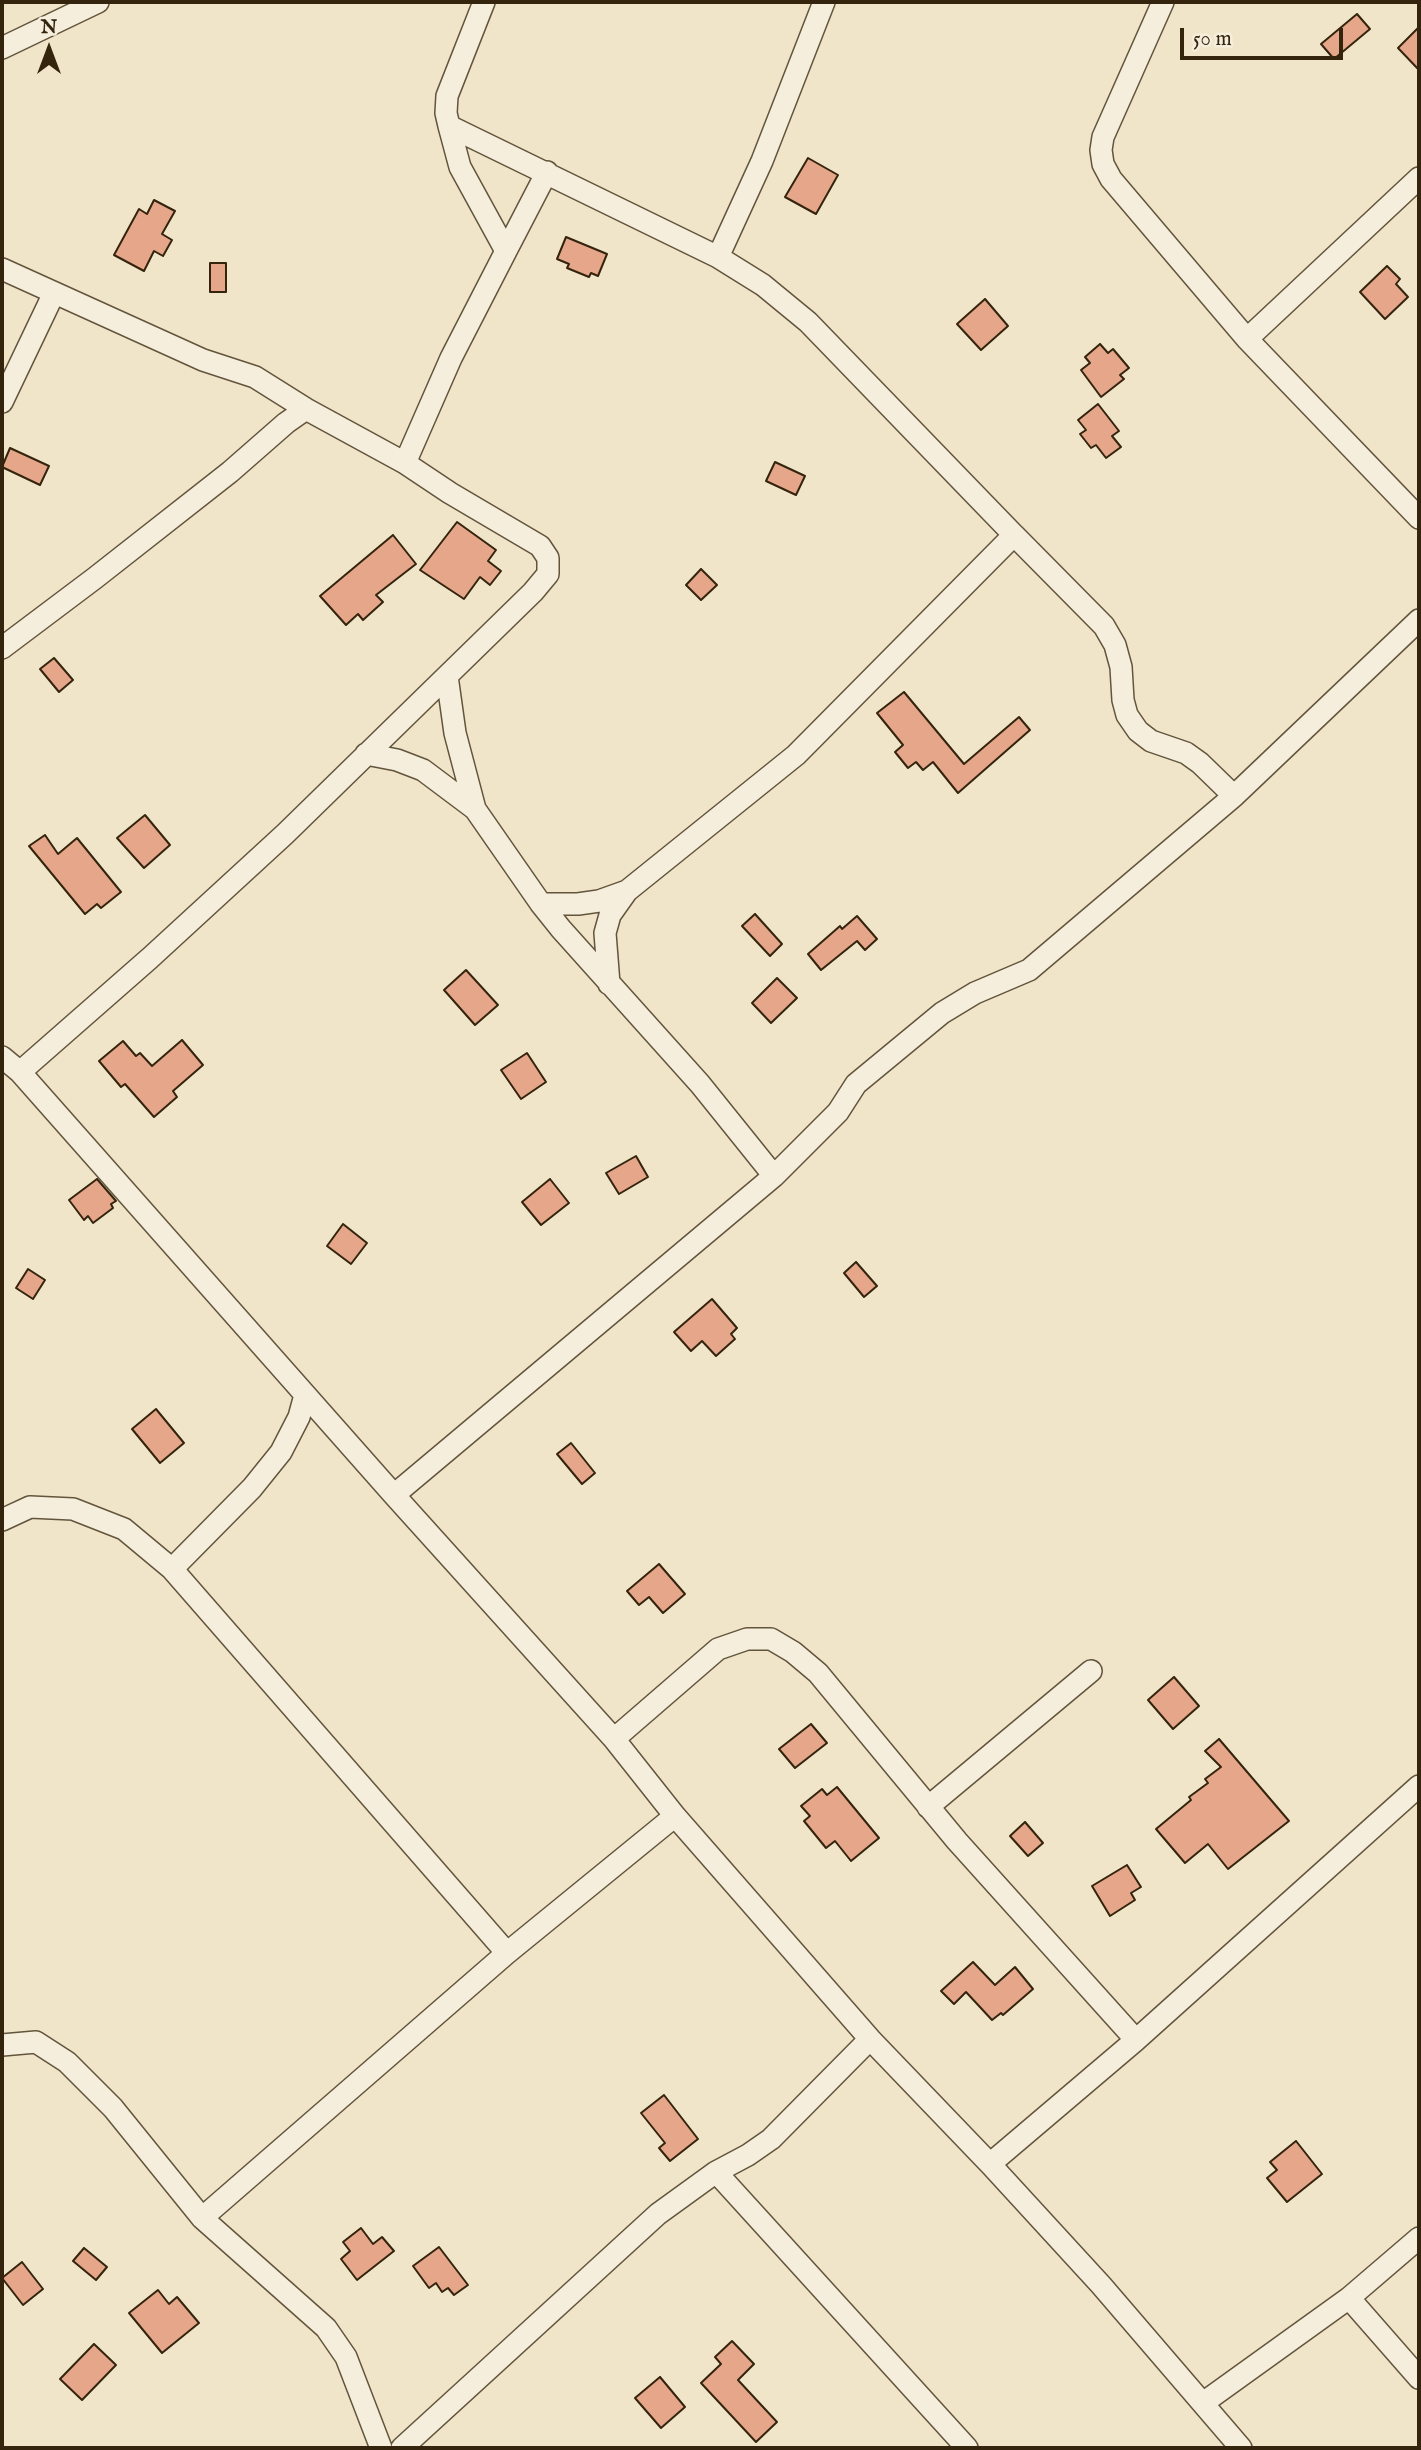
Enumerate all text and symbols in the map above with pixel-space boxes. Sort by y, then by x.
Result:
north arrow [14,14,84,84]
scale bar [1183,14,1346,58]
text: N [41,16,57,40]
text: 50 m [1193,26,1232,53]

